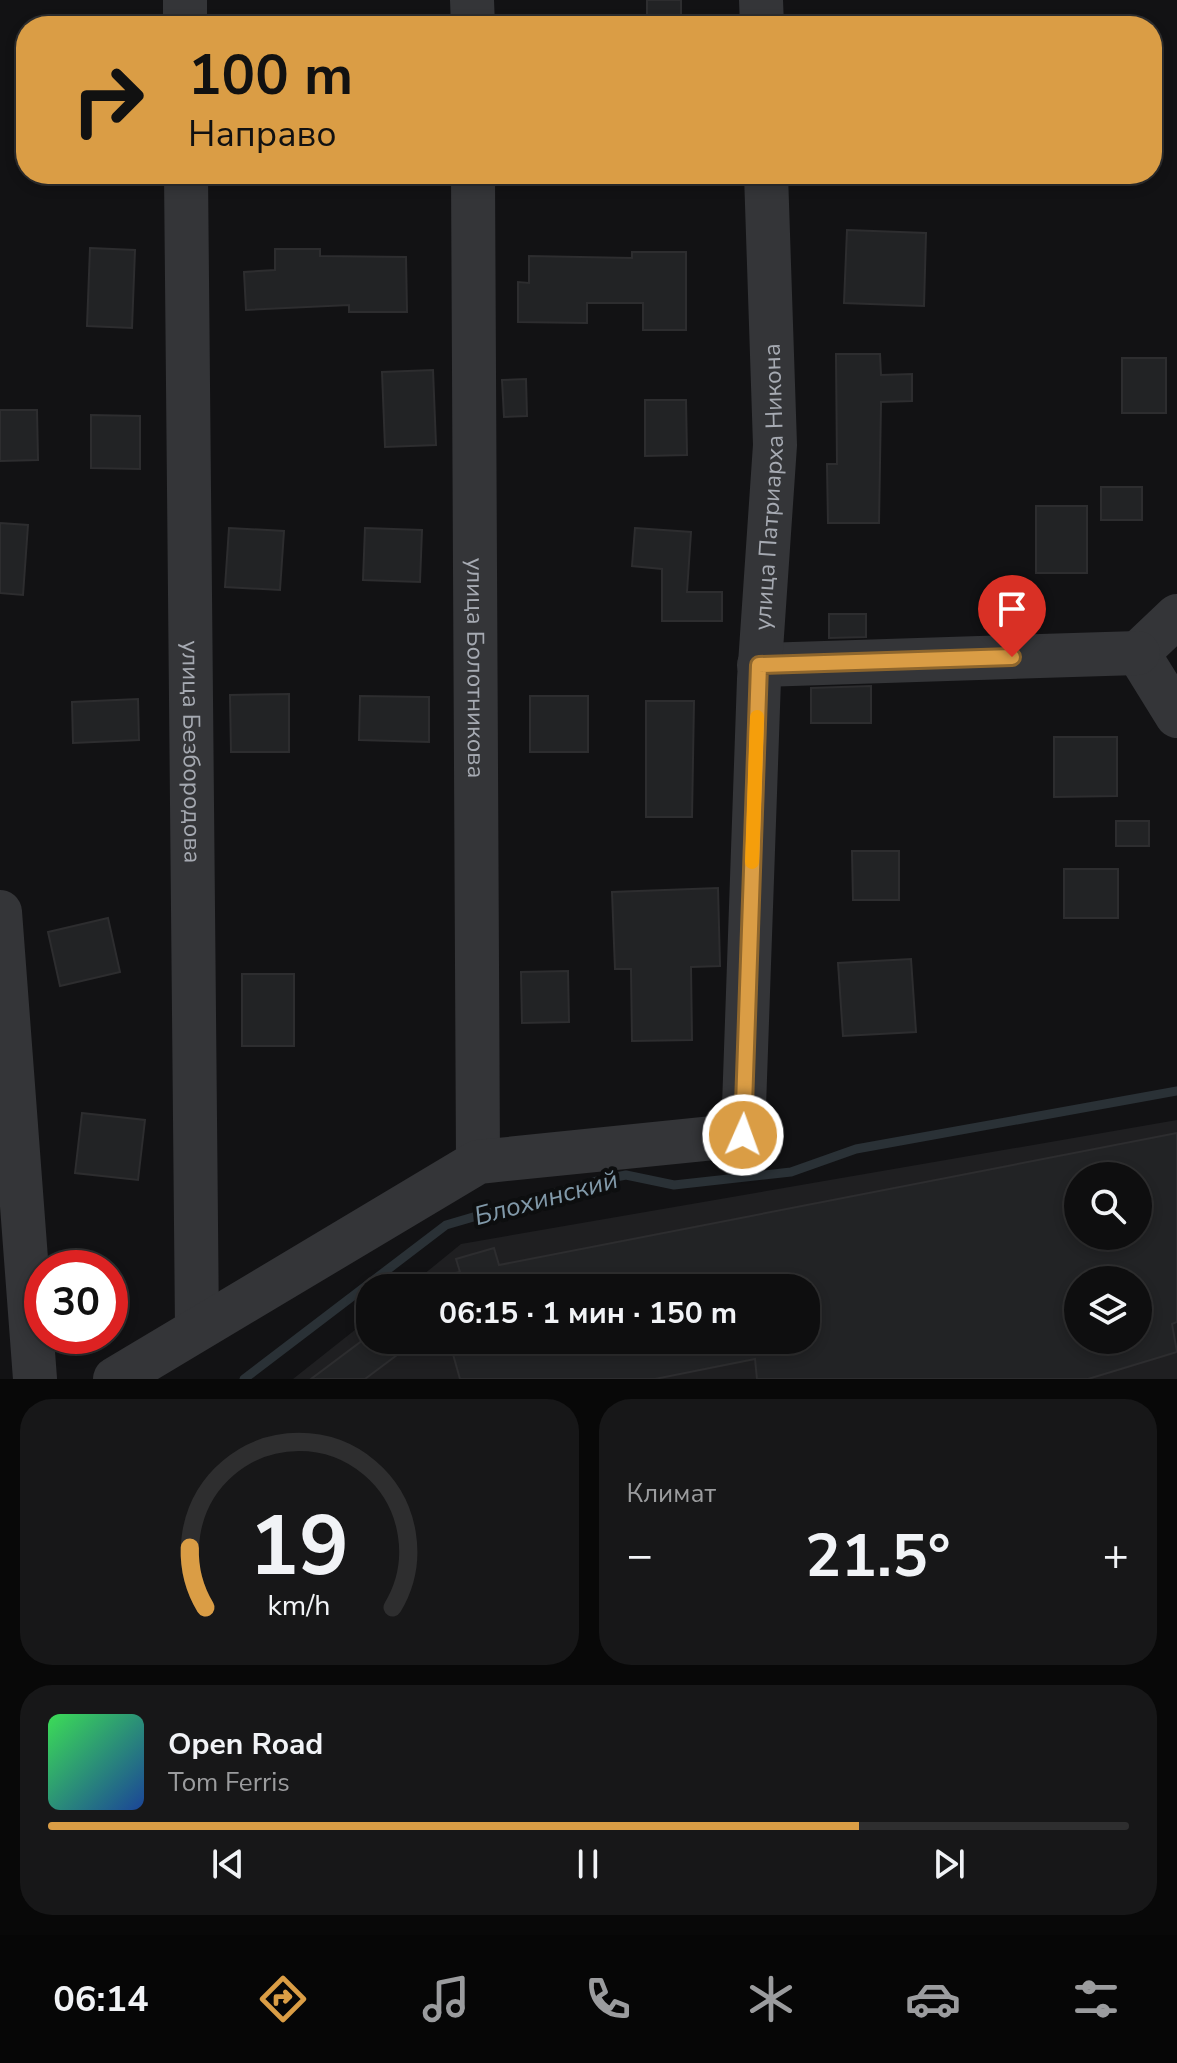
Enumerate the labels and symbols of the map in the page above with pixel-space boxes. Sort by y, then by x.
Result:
street label: улица Патриарха Никона [746,343,791,632]
street label: улица Болотникова [459,558,492,778]
pin [978,575,1046,657]
street label: улица Безбородова [174,640,209,864]
position arrow [701,1093,785,1177]
water label: Блохинский [470,1162,622,1234]
speed limit sign: 30 [24,1250,128,1354]

